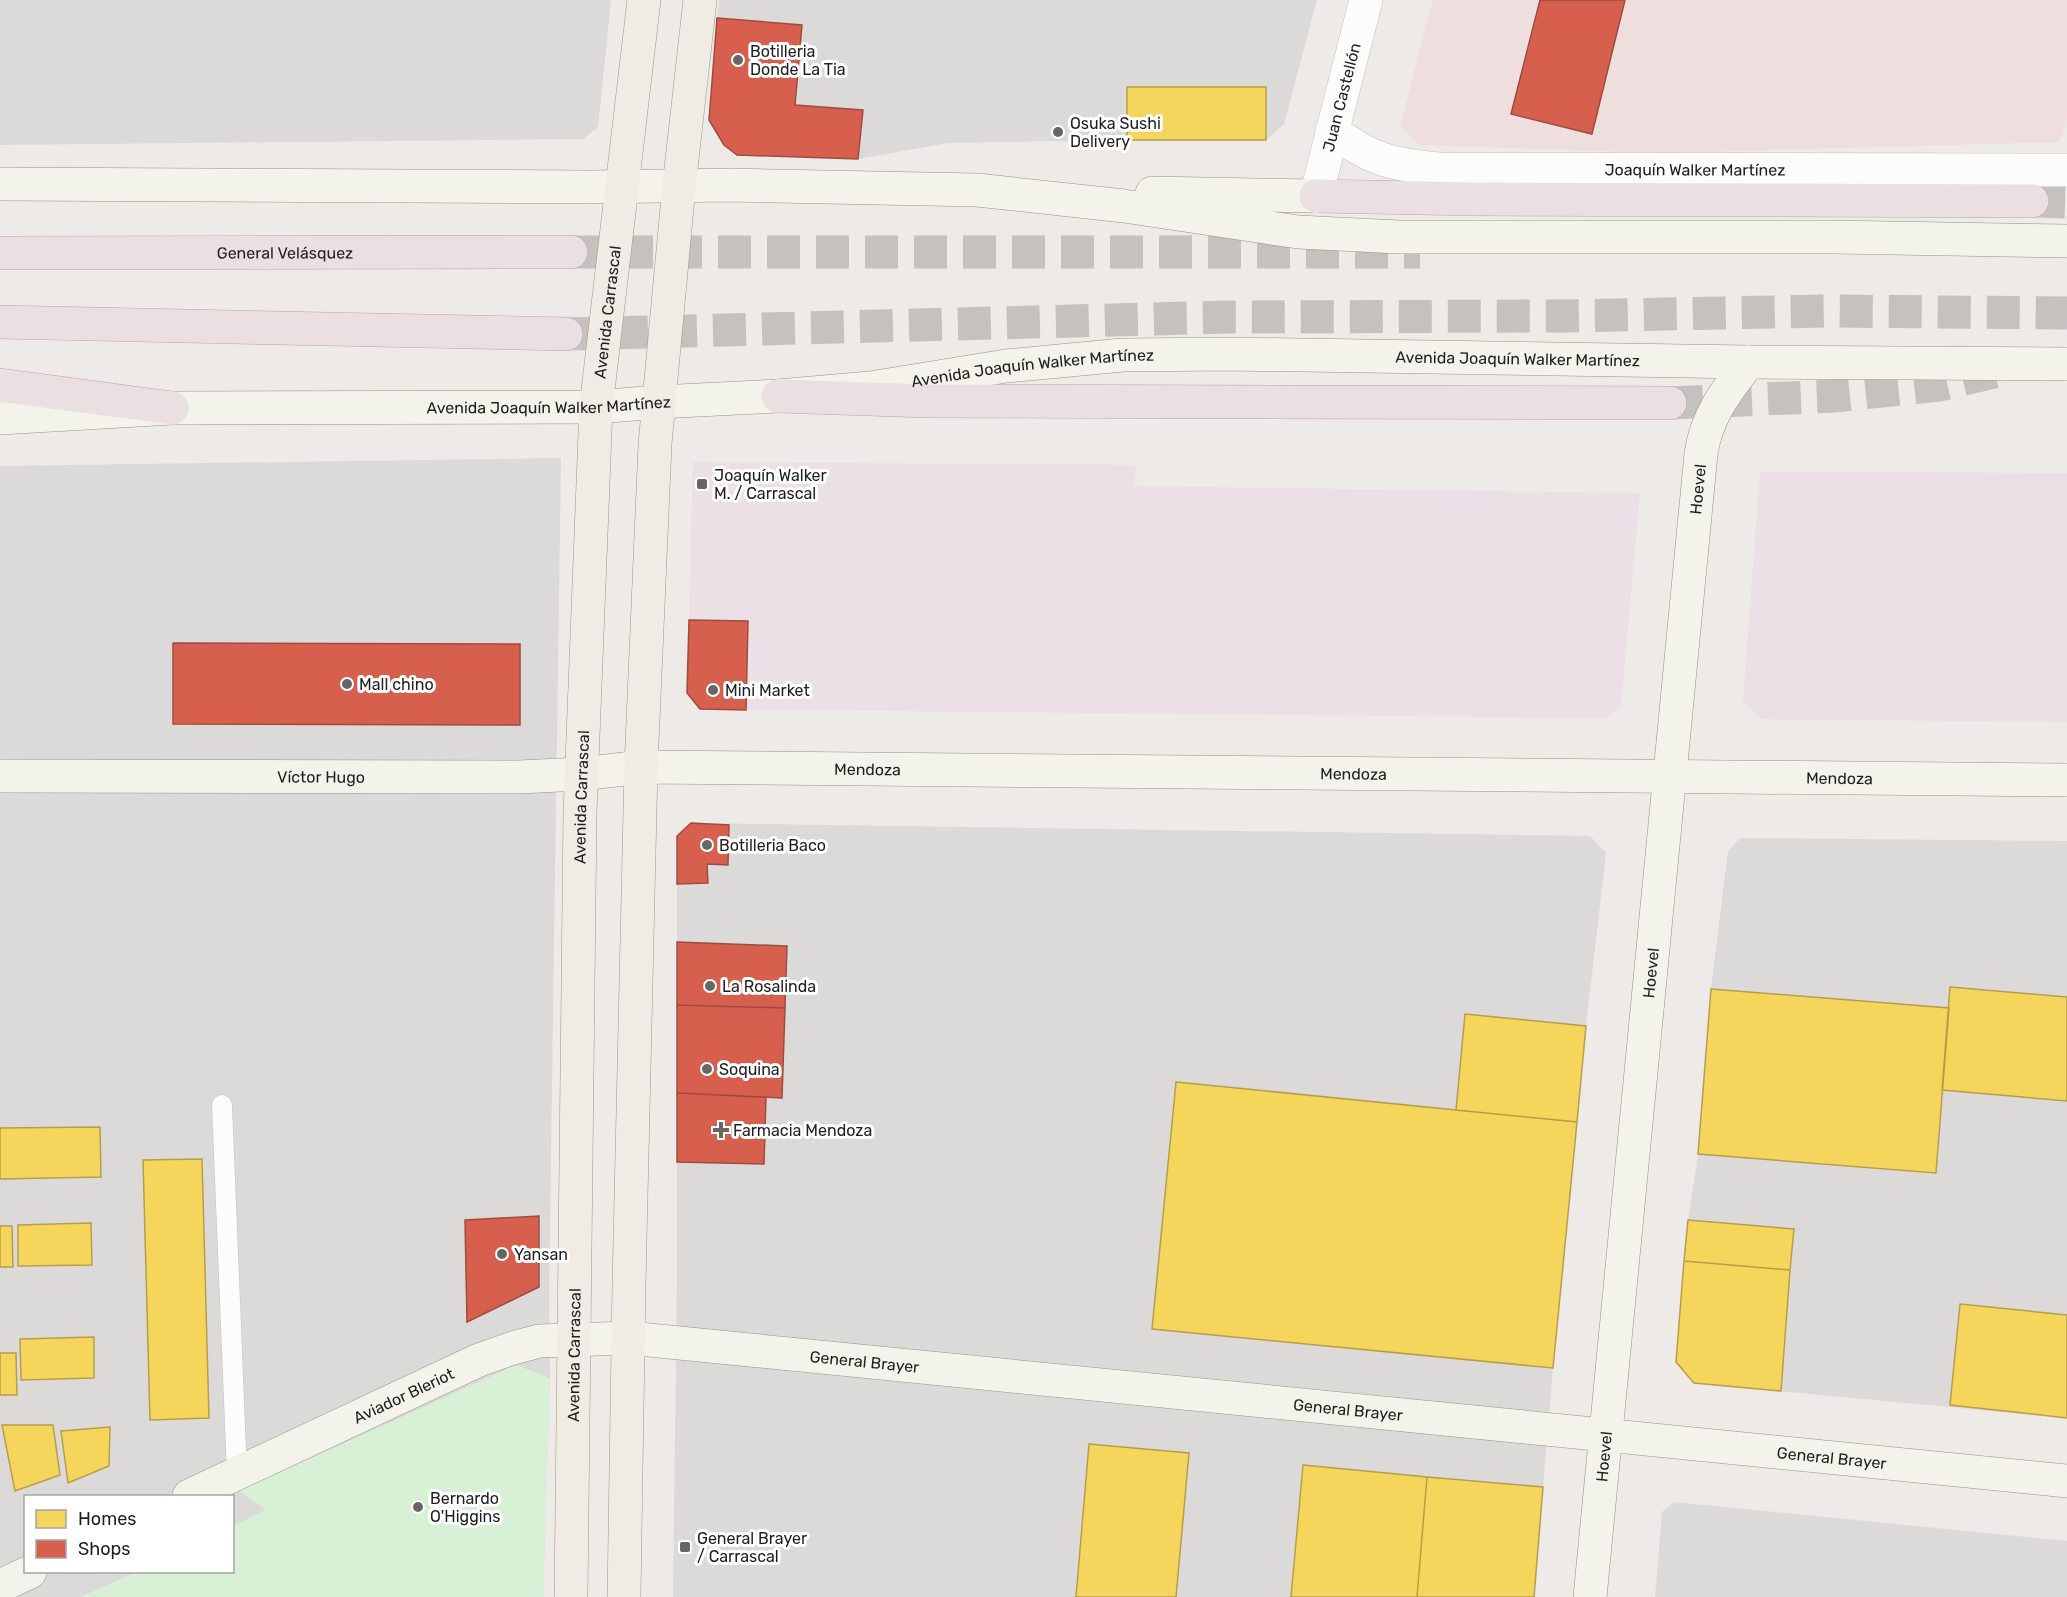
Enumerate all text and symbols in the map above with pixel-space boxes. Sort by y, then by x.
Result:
street label: Juan Castellón [1318,41,1364,154]
place label: Botilleria Donde La Tia [750,42,846,79]
marker: Botilleria Donde La Tia [731,53,745,67]
place label: Osuka Sushi Delivery [1070,114,1161,151]
marker: Osuka Sushi Delivery [1051,125,1065,139]
street label: Joaquín Walker Martínez [1604,160,1785,179]
street label: General Velásquez [217,243,353,262]
street label: Avenida Carrascal [590,244,624,380]
street label: Avenida Joaquín Walker Martínez [910,345,1154,391]
street label: Avenida Joaquín Walker Martínez [1395,347,1640,370]
street label: Avenida Joaquín Walker Martínez [426,392,671,417]
street label: Hoevel [1686,463,1709,515]
place label: Joaquín Walker M. / Carrascal [714,466,827,503]
marker: Joaquín Walker M. / Carrascal [695,477,709,491]
place label: Mall chino [359,675,434,694]
marker: Mall chino [340,677,354,691]
place label: Mini Market [725,681,810,700]
marker: Mini Market [706,683,720,697]
street label: Avenida Carrascal [570,730,593,864]
street label: Mendoza [834,759,901,779]
street label: Mendoza [1320,764,1387,783]
street label: Víctor Hugo [277,767,365,786]
street label: Mendoza [1806,768,1873,788]
place label: Botilleria Baco [719,836,826,855]
marker: Botilleria Baco [700,838,714,852]
street label: Hoevel [1639,947,1663,999]
place label: La Rosalinda [722,977,816,996]
marker: La Rosalinda [703,979,717,993]
place label: Soquina [719,1060,780,1079]
marker: Soquina [700,1062,714,1076]
place label: Farmacia Mendoza [733,1121,872,1140]
marker: Farmacia Mendoza [714,1123,728,1137]
place label: Yansan [514,1245,568,1264]
marker: Yansan [495,1247,509,1261]
street label: Avenida Carrascal [564,1288,584,1422]
street label: General Brayer [809,1347,920,1376]
street label: Aviador Bleriot [350,1364,457,1427]
street label: General Brayer [1292,1395,1404,1424]
street label: Hoevel [1592,1430,1616,1483]
street label: General Brayer [1776,1443,1887,1473]
place label: Bernardo O'Higgins [430,1489,500,1526]
legend [24,1495,234,1573]
marker: Bernardo O'Higgins [411,1500,425,1514]
text: Homes [78,1508,136,1530]
place label: General Brayer / Carrascal [697,1529,807,1566]
text: Shops [78,1538,130,1560]
marker: General Brayer / Carrascal [678,1540,692,1554]

